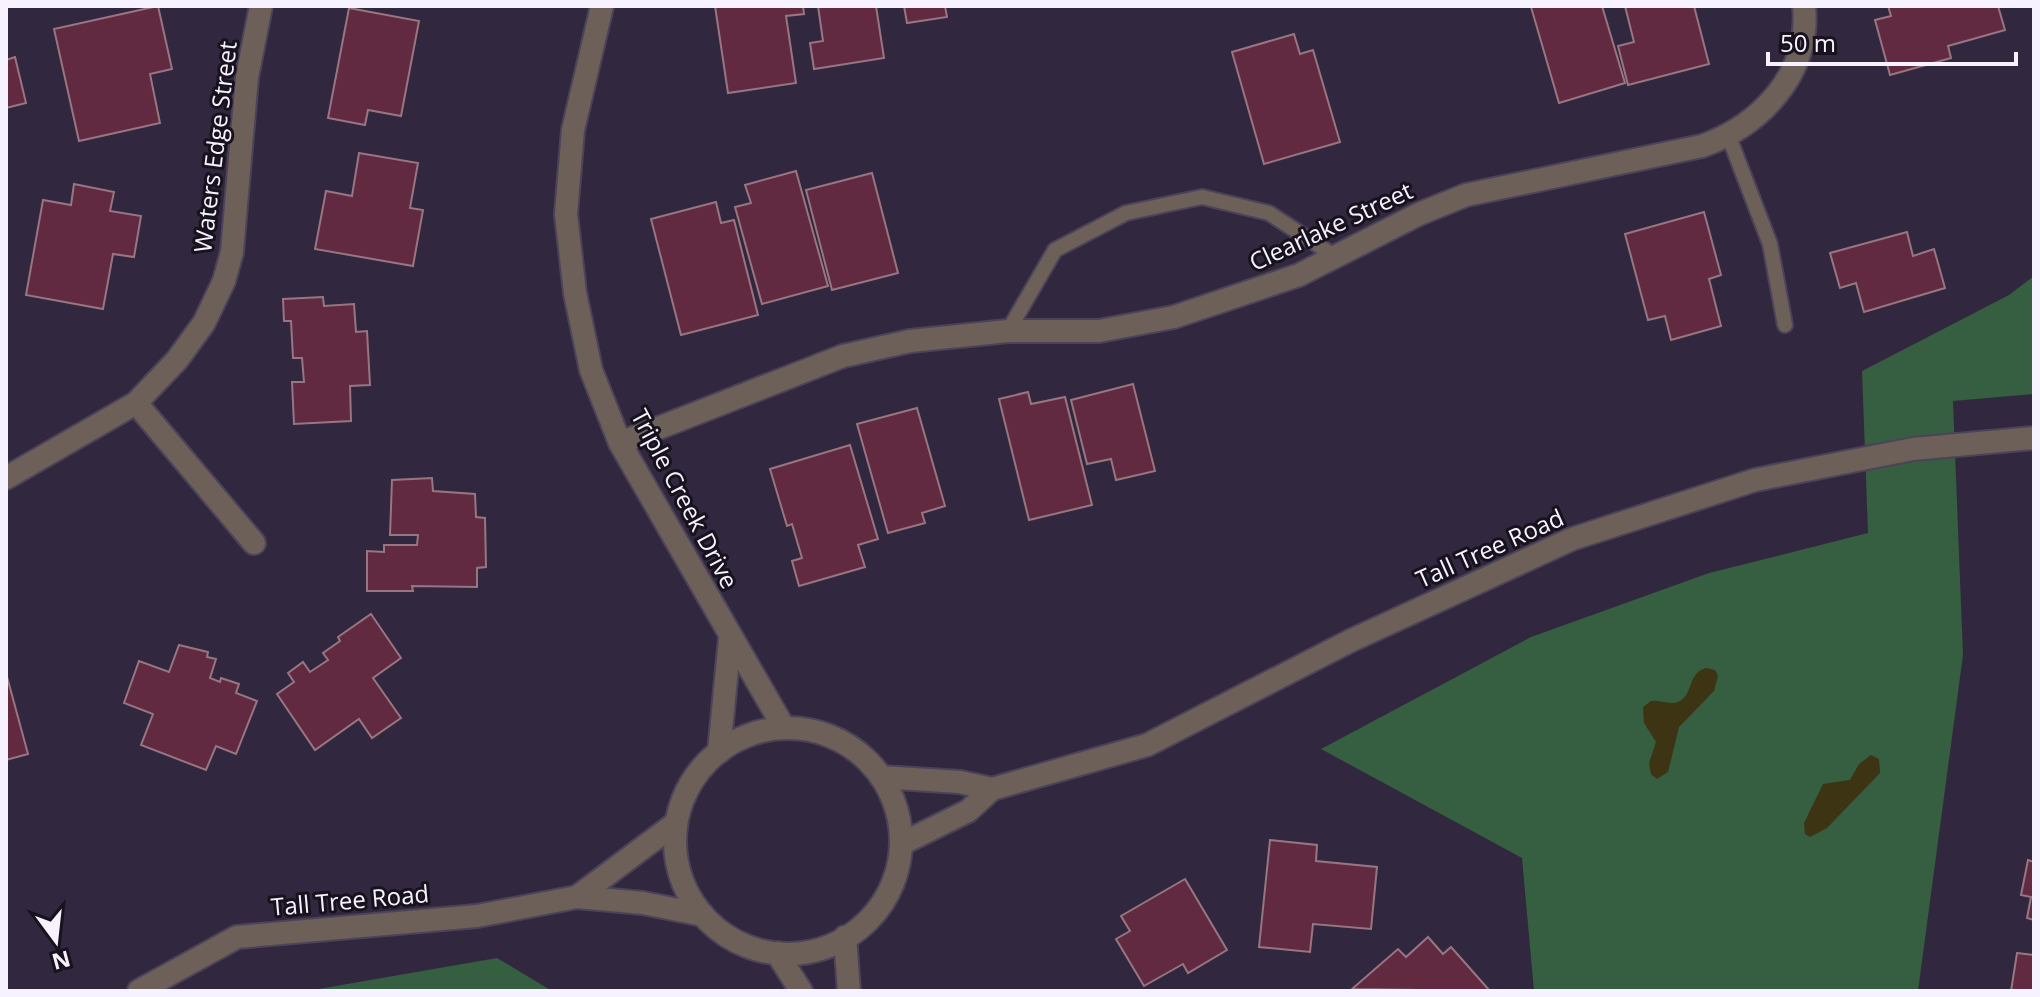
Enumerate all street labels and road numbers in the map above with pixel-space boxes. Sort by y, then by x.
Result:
street label: Waters Edge Street [185,39,244,254]
street label: Clearlake Street [1243,173,1417,278]
street label: Triple Creek Drive [624,403,747,594]
street label: Tall Tree Road [1410,500,1568,595]
street label: Tall Tree Road [270,876,430,923]

